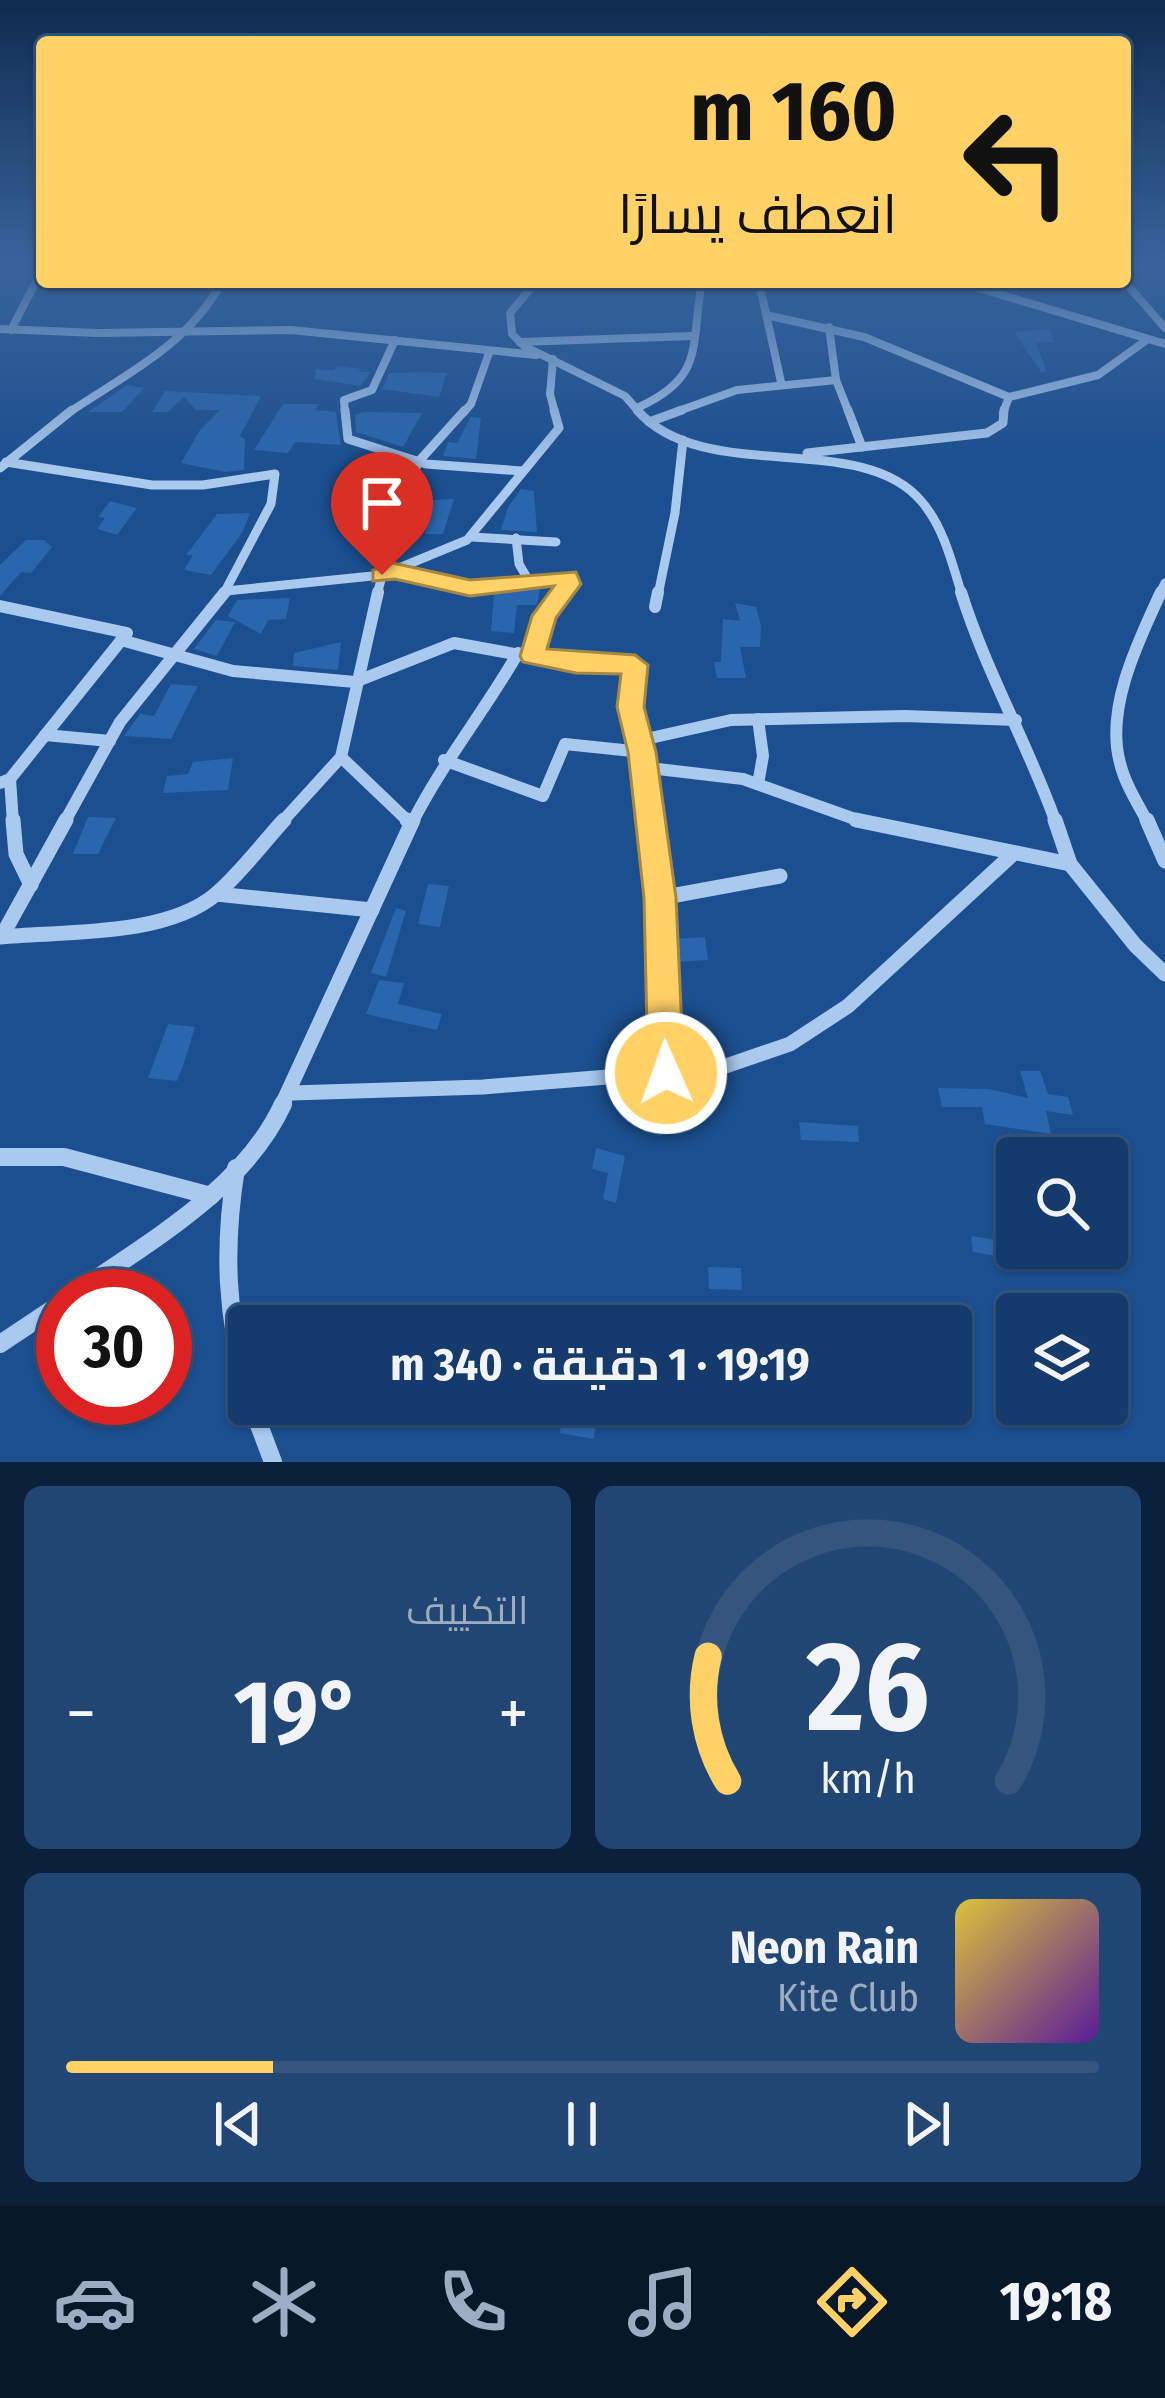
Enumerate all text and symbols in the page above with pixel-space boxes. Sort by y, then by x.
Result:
text: 160 m [690,61,897,162]
icon: left [939,84,1095,240]
text: انعطف يسارًا [618,183,897,247]
pin [331,452,433,575]
icon: arrive [349,470,415,536]
position arrow [603,1010,729,1136]
map controls [996,1137,1128,1425]
button: search [996,1137,1128,1269]
speed limit sign: 30 [36,1269,192,1425]
button: layers [996,1293,1128,1425]
text: 19:19 · 1 دقيقة · 340 m [390,1338,810,1392]
text: التكييف [406,1588,529,1634]
text: 26 [805,1613,929,1763]
text: 19° [234,1659,360,1767]
text: − [66,1674,96,1753]
text: + [498,1674,529,1753]
text: km/h [820,1752,916,1803]
text: Neon Rain [730,1921,919,1975]
text: Kite Club [777,1975,919,2021]
icon: previous [205,2091,271,2157]
icon: pause [549,2091,615,2157]
icon: next [894,2091,960,2157]
icon: car [53,2260,137,2344]
icon: climate [242,2260,326,2344]
icon: phone [431,2260,515,2344]
icon: music [621,2260,705,2344]
icon: directions [810,2260,894,2344]
text: 19:18 [1000,2270,1112,2334]

